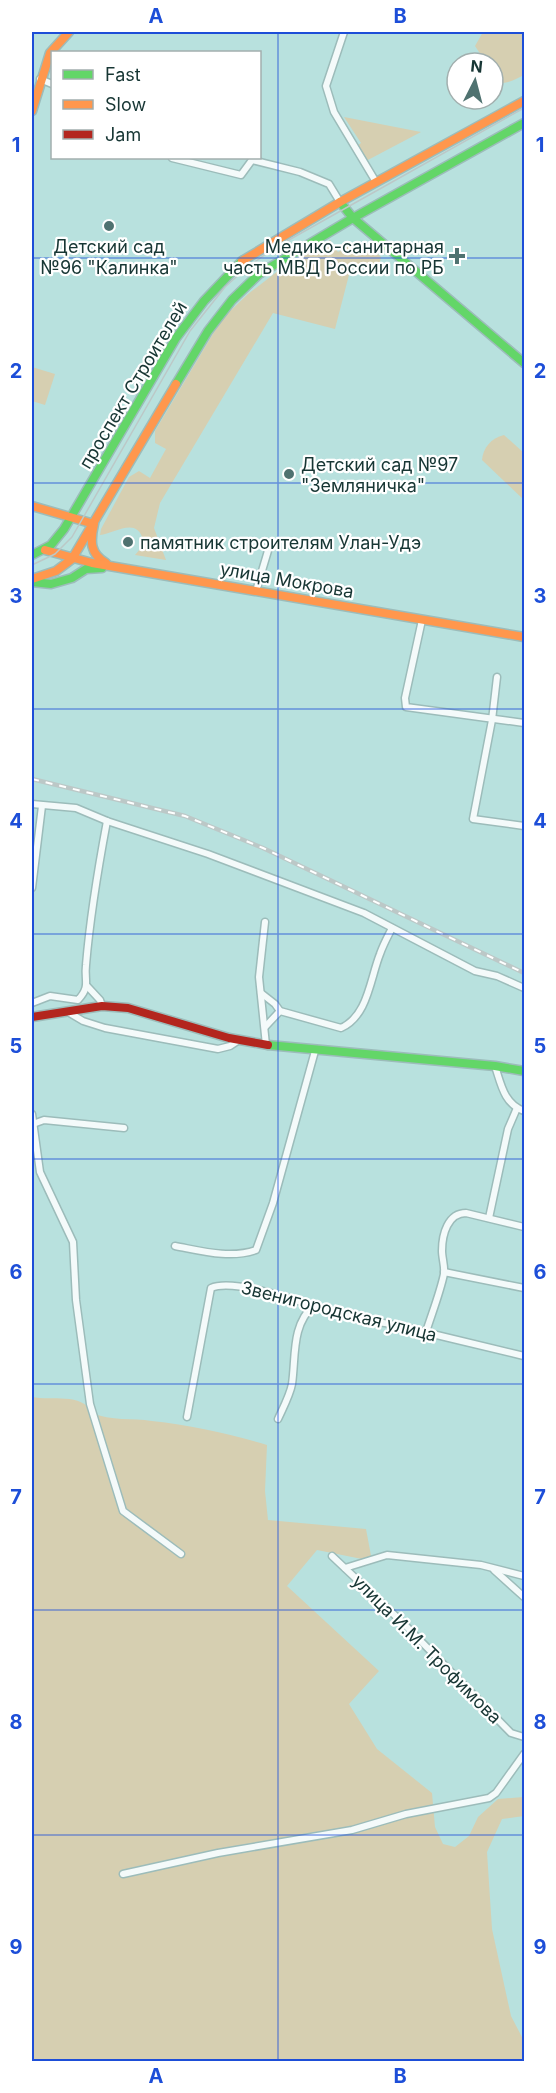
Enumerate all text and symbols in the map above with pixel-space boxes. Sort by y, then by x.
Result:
text: A [149,4,164,28]
text: B [393,4,407,28]
legend [51,51,261,159]
north arrow [445,51,505,111]
text: N [469,55,484,77]
text: Fast [105,64,141,85]
text: Slow [105,94,146,115]
text: Jam [105,124,141,145]
text: 1 [12,133,20,157]
text: 1 [536,133,544,157]
marker: Детский сад №96 "Калинка" [102,219,116,233]
place label: Детский сад №96 "Калинка" [40,236,178,278]
place label: Медико-санитарная часть МВД России по РБ [223,236,444,278]
marker: Медико-санитарная часть МВД России по РБ [448,247,466,265]
street label: проспект Строителей [75,298,191,472]
text: 2 [10,359,22,383]
text: 2 [534,359,546,383]
place label: Детский сад №97 "Земляничка" [301,454,458,496]
marker: Детский сад №97 "Земляничка" [282,467,296,481]
place label: памятник строителям Улан-Удэ [140,532,421,553]
marker: памятник строителям Улан-Удэ [121,535,135,549]
street label: улица Мокрова [219,558,355,602]
text: 3 [10,584,22,608]
text: 3 [534,584,546,608]
text: 4 [9,809,23,833]
text: 4 [533,809,547,833]
text: 5 [10,1034,22,1058]
text: 5 [534,1034,546,1058]
text: 6 [10,1260,23,1284]
text: 6 [534,1260,547,1284]
street label: Звенигородская улица [239,1277,439,1345]
text: 7 [10,1485,22,1509]
text: 7 [534,1485,546,1509]
street label: улица И.М. Трофимова [348,1570,506,1728]
text: 8 [9,1710,23,1734]
text: 8 [533,1710,547,1734]
text: 9 [10,1935,23,1959]
text: 9 [534,1935,547,1959]
text: A [149,2064,164,2088]
text: B [393,2064,407,2088]

